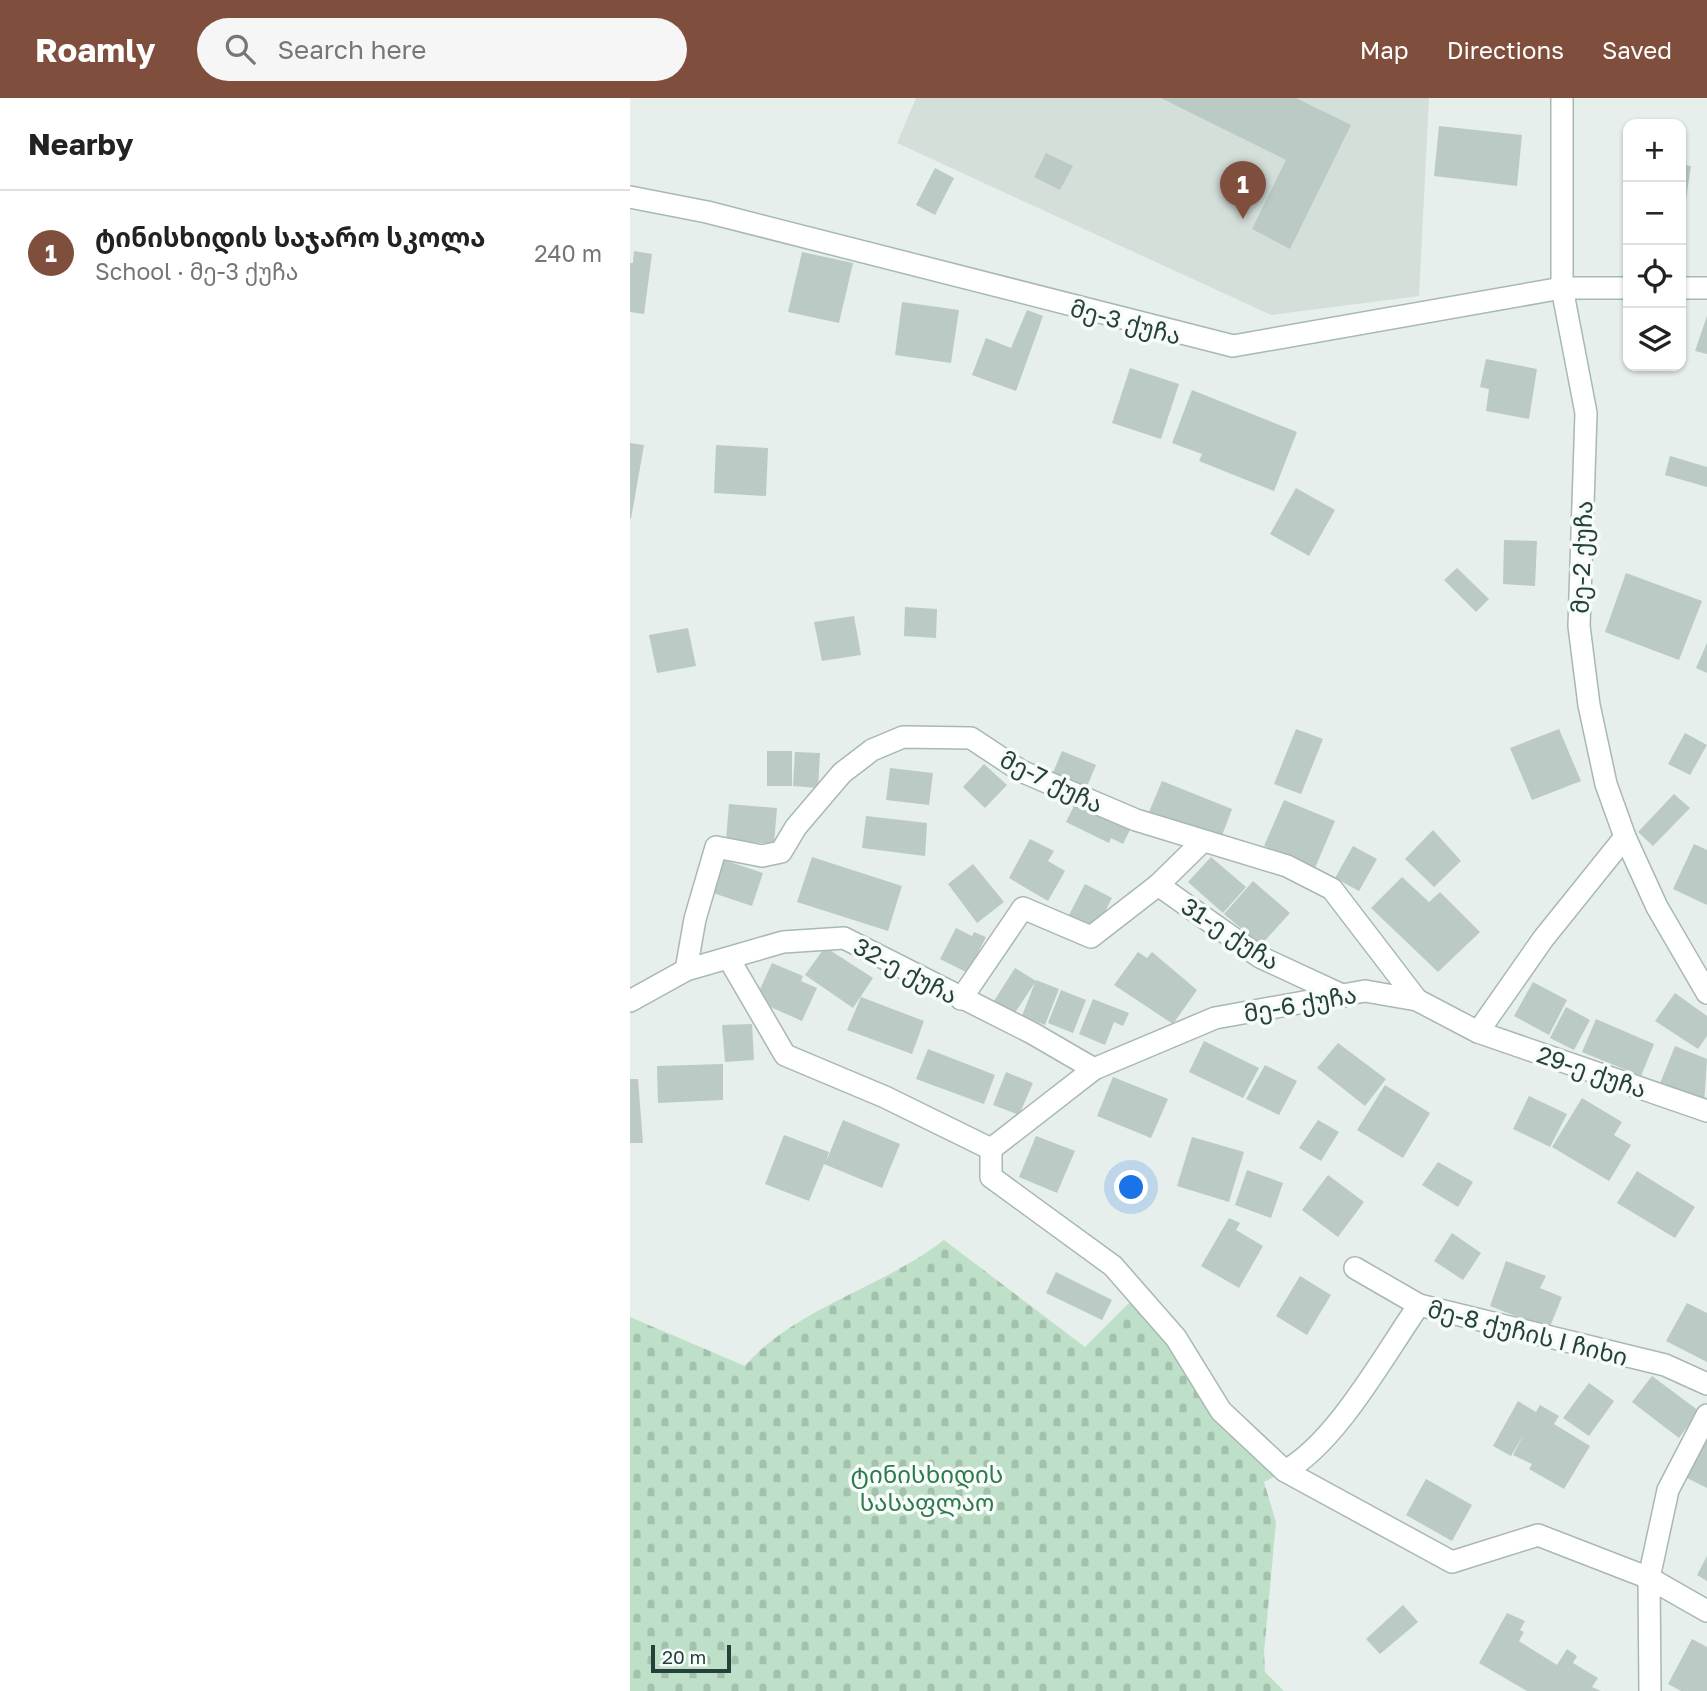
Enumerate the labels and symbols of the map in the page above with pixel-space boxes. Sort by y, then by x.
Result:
pin: 1 [1220,161,1266,219]
street label: მე-3 ქუჩა [1067,292,1185,351]
street label: მე-2 ქუჩა [1565,500,1598,614]
street label: მე-7 ქუჩა [995,744,1108,819]
street label: 31-ე ქუჩა [1176,891,1285,976]
street label: 32-ე ქუჩა [849,931,963,1010]
street label: მე-6 ქუჩა [1241,979,1359,1028]
street label: 29-ე ქუჩა [1533,1039,1650,1104]
your location [1114,1170,1148,1204]
street label: მე-8 ქუჩის I ჩიხი [1425,1293,1631,1372]
park label: ტინისხიდის სასაფლაო [851,1459,1003,1517]
scale bar [651,1642,732,1674]

